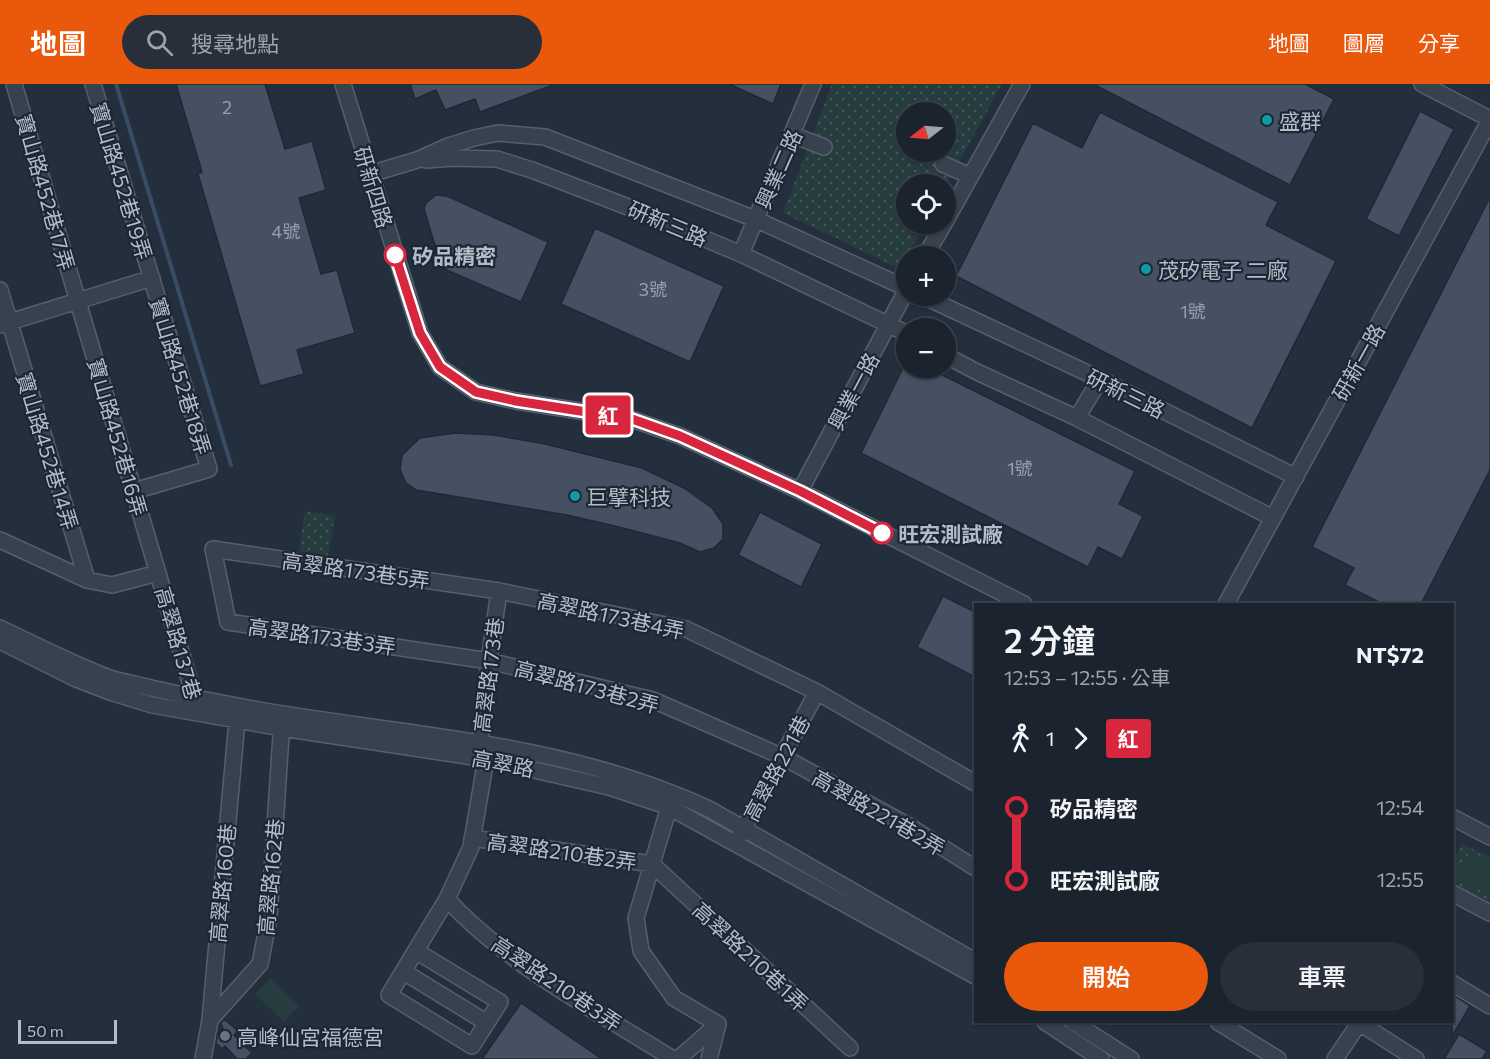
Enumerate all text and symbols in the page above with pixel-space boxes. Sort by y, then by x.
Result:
search box [122,15,542,69]
text: 地圖 [30,26,86,60]
icon: search [143,26,176,59]
text: 搜尋地點 [191,30,279,57]
text: 地圖 [1268,30,1310,55]
text: 圖層 [1343,30,1385,55]
text: 分享 [1418,30,1460,55]
house number: 2 [222,96,232,118]
street label: 寶山路452巷19弄 [86,99,158,263]
north arrow [896,102,956,162]
map controls [896,102,956,378]
place label: 盛群 [1279,108,1321,133]
street label: 寶山路452巷17弄 [12,111,80,273]
marker: 盛群 [1260,113,1274,127]
street label: 興業二路 [749,126,807,212]
street label: 研新四路 [350,143,398,231]
button: locate [896,174,956,234]
street label: 研新三路 [624,195,712,251]
house number: 4號 [272,220,300,242]
place label: 矽品精密 [412,243,496,268]
marker: 矽品精密 [384,244,406,266]
button: + [896,246,956,306]
place label: 茂矽電子 二廠 [1158,257,1288,282]
marker: 茂矽電子 二廠 [1139,262,1153,276]
house number: 3號 [639,278,667,300]
street label: 寶山路452巷18弄 [145,294,217,458]
house number: 1號 [1180,300,1206,322]
button: − [896,318,956,378]
street label: 研新一路 [1327,319,1389,405]
street label: 興業一路 [822,348,884,434]
street label: 寶山路452巷16弄 [84,355,152,519]
street label: 研新三路 [1083,363,1169,423]
street label: 寶山路452巷14弄 [12,369,84,533]
line badge: 紅 [588,396,628,434]
text: 紅 [598,403,619,428]
house number: 1號 [1007,457,1033,479]
place label: 巨擘科技 [587,484,671,509]
marker: 巨擘科技 [568,489,582,503]
place label: 旺宏測試廠 [898,521,1003,546]
marker: 旺宏測試廠 [871,522,893,544]
street label: 高翠路173巷5弄 [280,547,432,593]
street label: 高翠路137巷 [151,584,207,702]
street label: 高翠路173巷4弄 [535,587,687,643]
street label: 高翠路173巷3弄 [246,613,398,659]
street label: 高翠路173巷 [469,616,507,734]
text: 2 分鐘 [1004,619,1095,660]
text: NT$72 [1356,641,1424,668]
street label: 高翠路173巷2弄 [512,655,662,717]
text: 12:53 – 12:55 · 公車 [1004,665,1170,689]
street label: 高翠路221巷 [738,711,814,825]
icon: walk [1004,722,1037,755]
icon: forward [1064,722,1097,755]
text: 1 [1046,726,1055,750]
text: 紅 [1118,726,1139,751]
street label: 高翠路 [470,745,536,781]
street label: 高翠路221巷2弄 [808,764,950,860]
text: 矽品精密 [1050,795,1138,822]
text: 12:54 [1376,795,1424,819]
street label: 高翠路162巷 [252,817,288,937]
street label: 高翠路160巷 [204,822,240,944]
street label: 高翠路210巷2弄 [486,828,638,874]
text: 旺宏測試廠 [1050,867,1160,894]
text: 12:55 [1377,867,1424,891]
street label: 高翠路210巷1弄 [688,896,814,1016]
street label: 高翠路210巷3弄 [487,930,627,1036]
button: 開始 [1004,942,1208,1011]
button: 車票 [1220,942,1424,1011]
scale bar [18,1017,117,1044]
text: 50 m [27,1021,64,1040]
place label: 高峰仙宮福德宮 [237,1024,384,1049]
marker: 高峰仙宮福德宮 [218,1029,232,1043]

